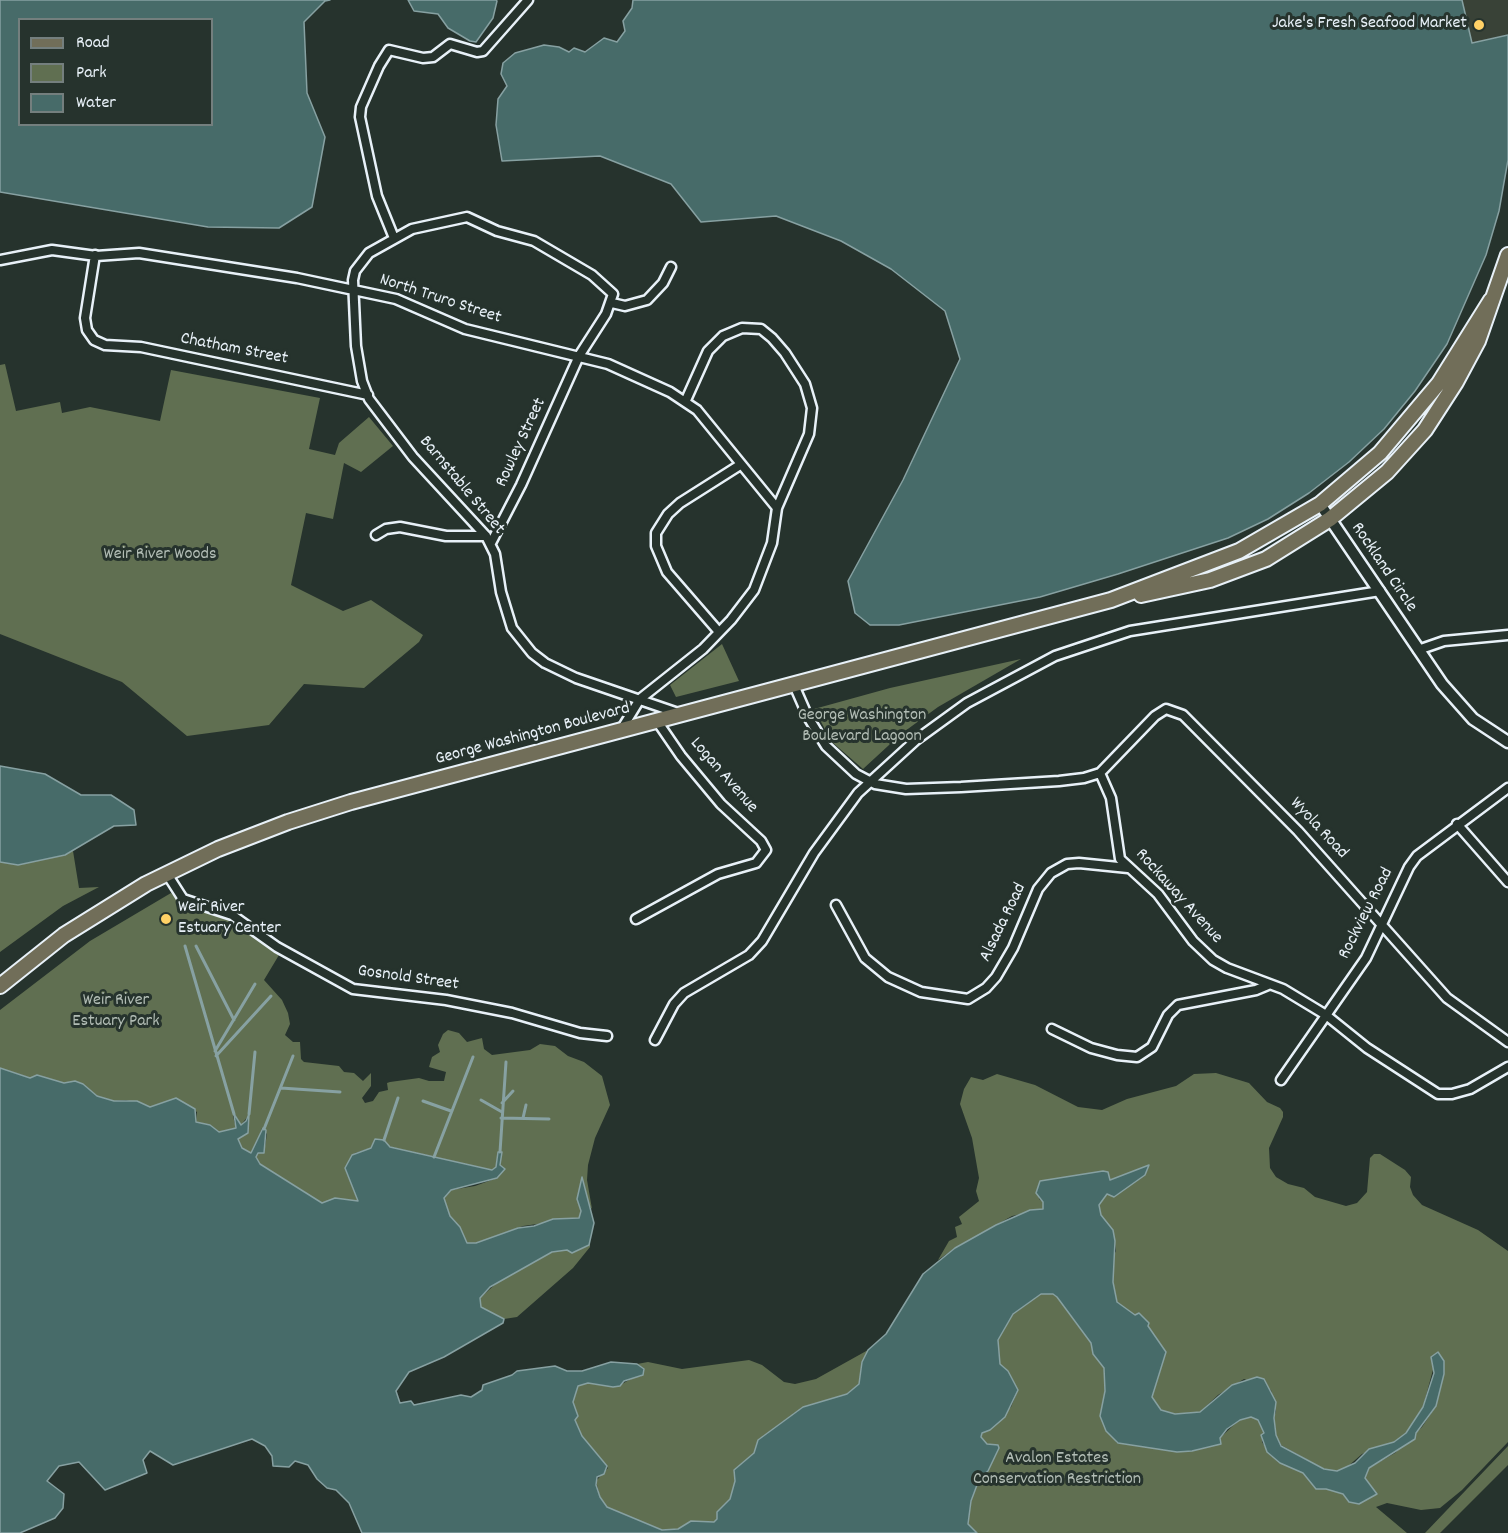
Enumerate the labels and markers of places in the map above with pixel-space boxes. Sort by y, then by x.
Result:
place label: Jake's Fresh Seafood Market [1272,14,1467,36]
marker: Jake's Fresh Seafood Market [1472,18,1486,32]
place label: Weir River Estuary Center [178,898,281,940]
marker: Weir River Estuary Center [159,912,173,926]

